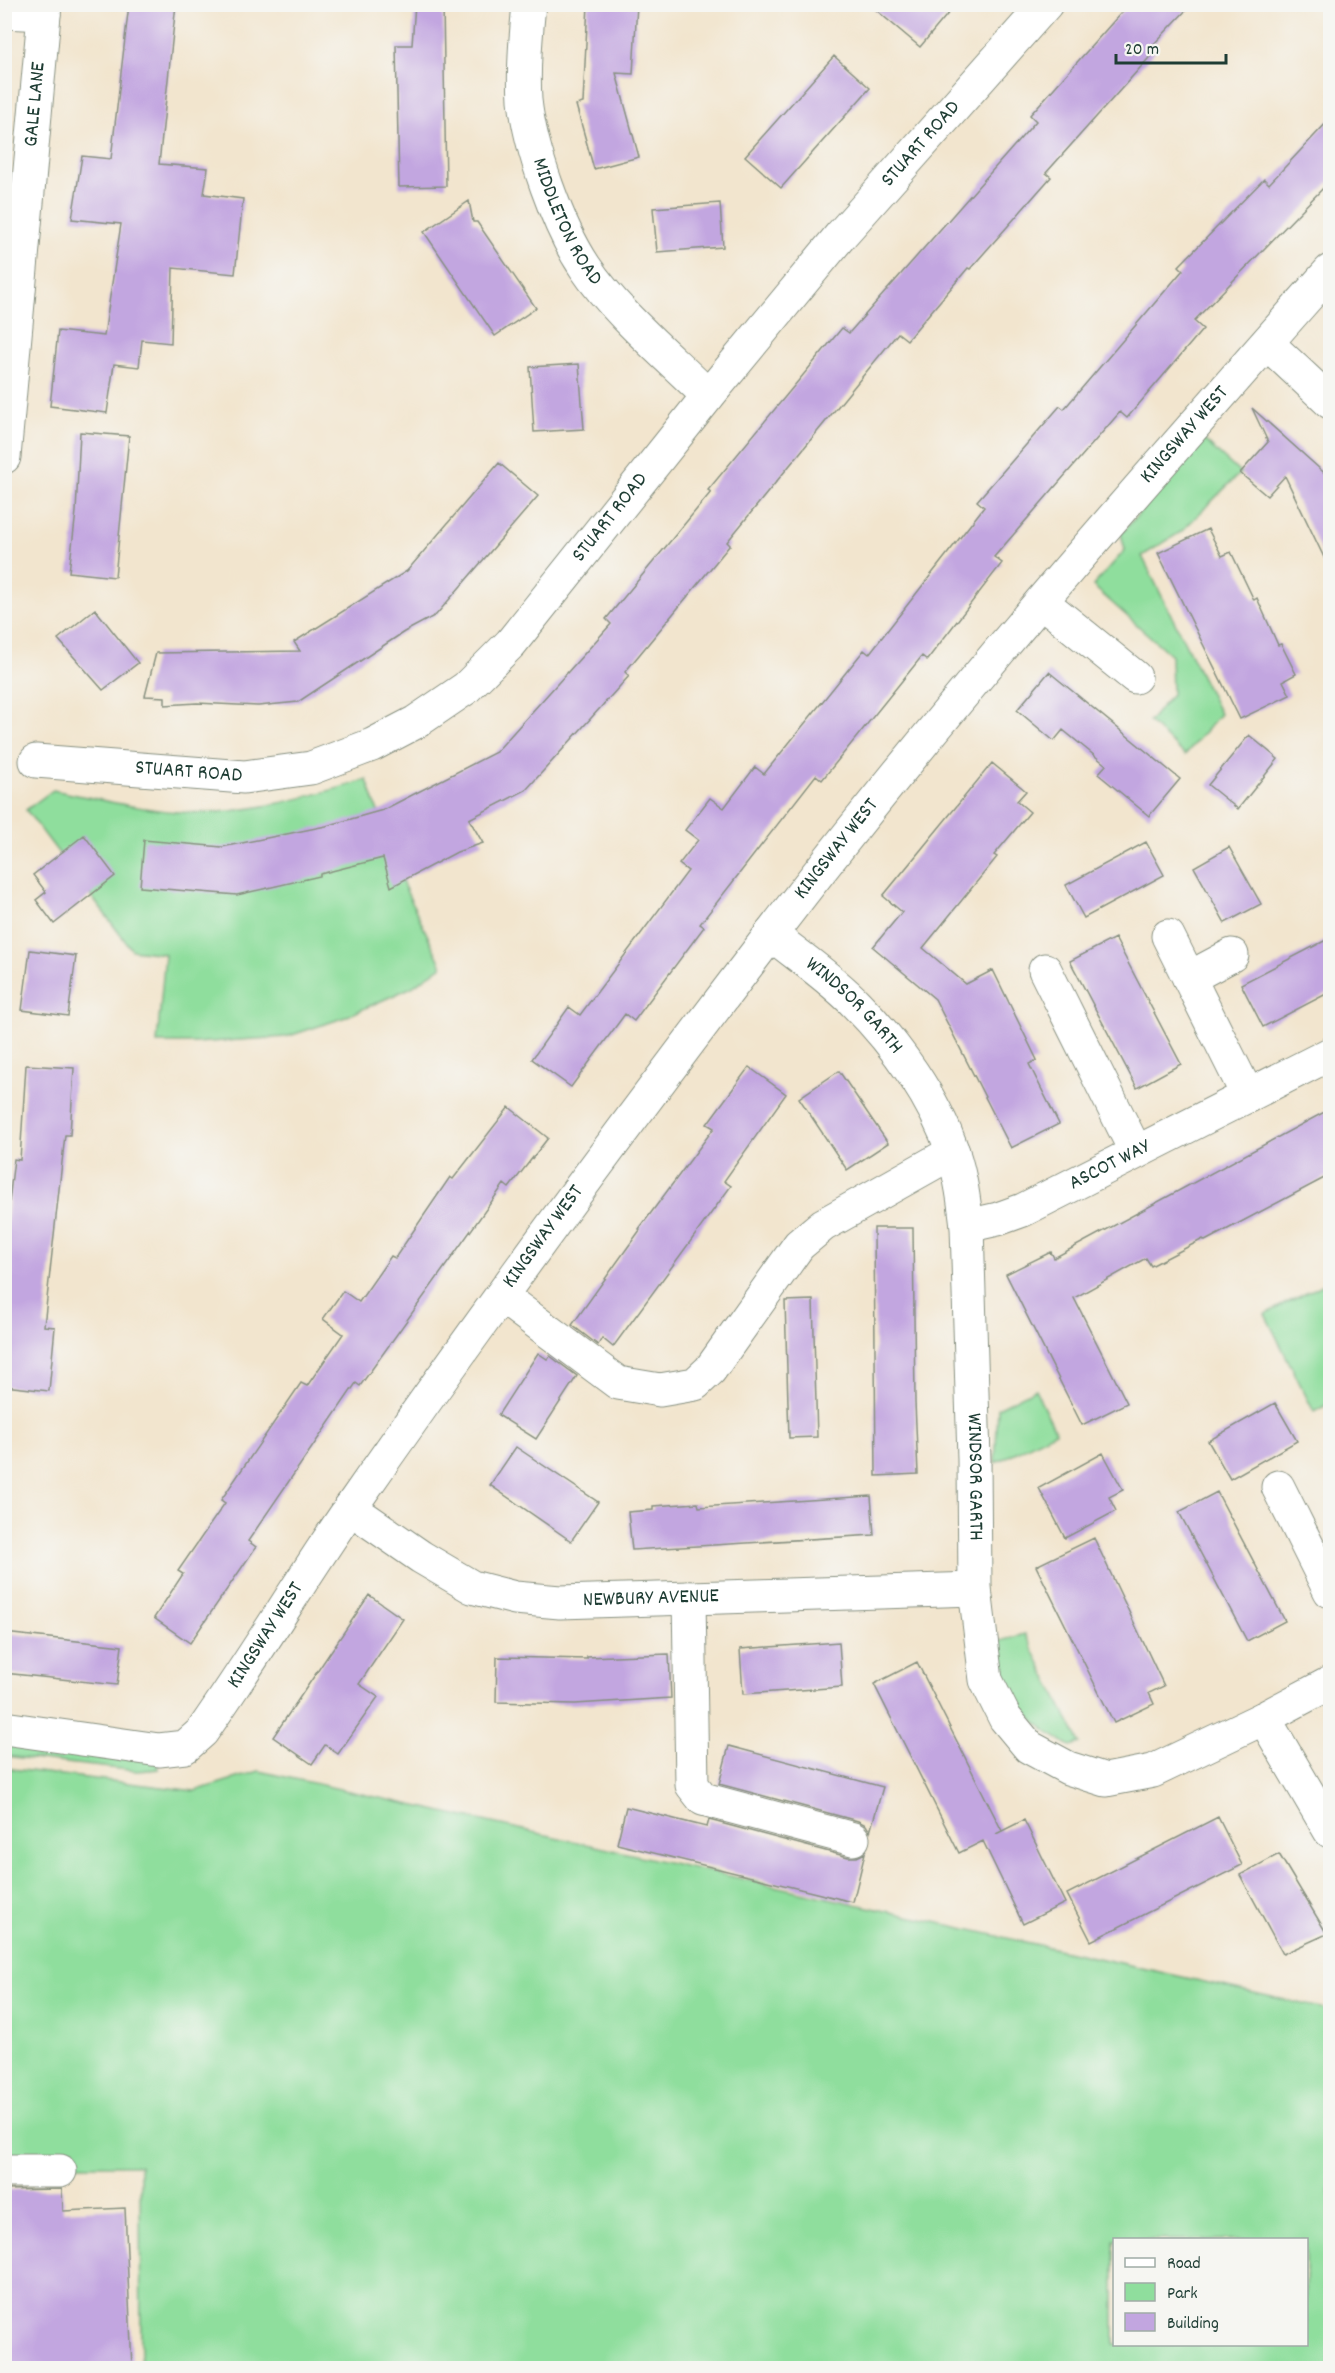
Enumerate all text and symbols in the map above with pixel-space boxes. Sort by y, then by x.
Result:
scale bar [1116,27,1226,65]
text: 20 m [1125,38,1159,63]
street label: GALE LANE [17,60,55,148]
street label: STUART ROAD [875,94,968,195]
street label: MIDDLETON ROAD [523,154,609,293]
street label: KINGSWAY WEST [1134,379,1237,491]
street label: STUART ROAD [565,467,656,569]
street label: STUART ROAD [134,754,243,792]
street label: KINGSWAY WEST [787,792,887,907]
street label: WINDSOR GARTH [798,950,910,1061]
street label: ASCOT WAY [1064,1132,1157,1199]
street label: KINGSWAY WEST [496,1179,592,1295]
street label: WINDSOR GARTH [958,1413,990,1541]
street label: KINGSWAY WEST [220,1576,312,1695]
street label: NEWBURY AVENUE [583,1582,720,1616]
legend [1113,2238,1308,2346]
text: Road [1167,2252,1201,2277]
text: Park [1167,2282,1198,2307]
text: Building [1167,2312,1219,2337]

